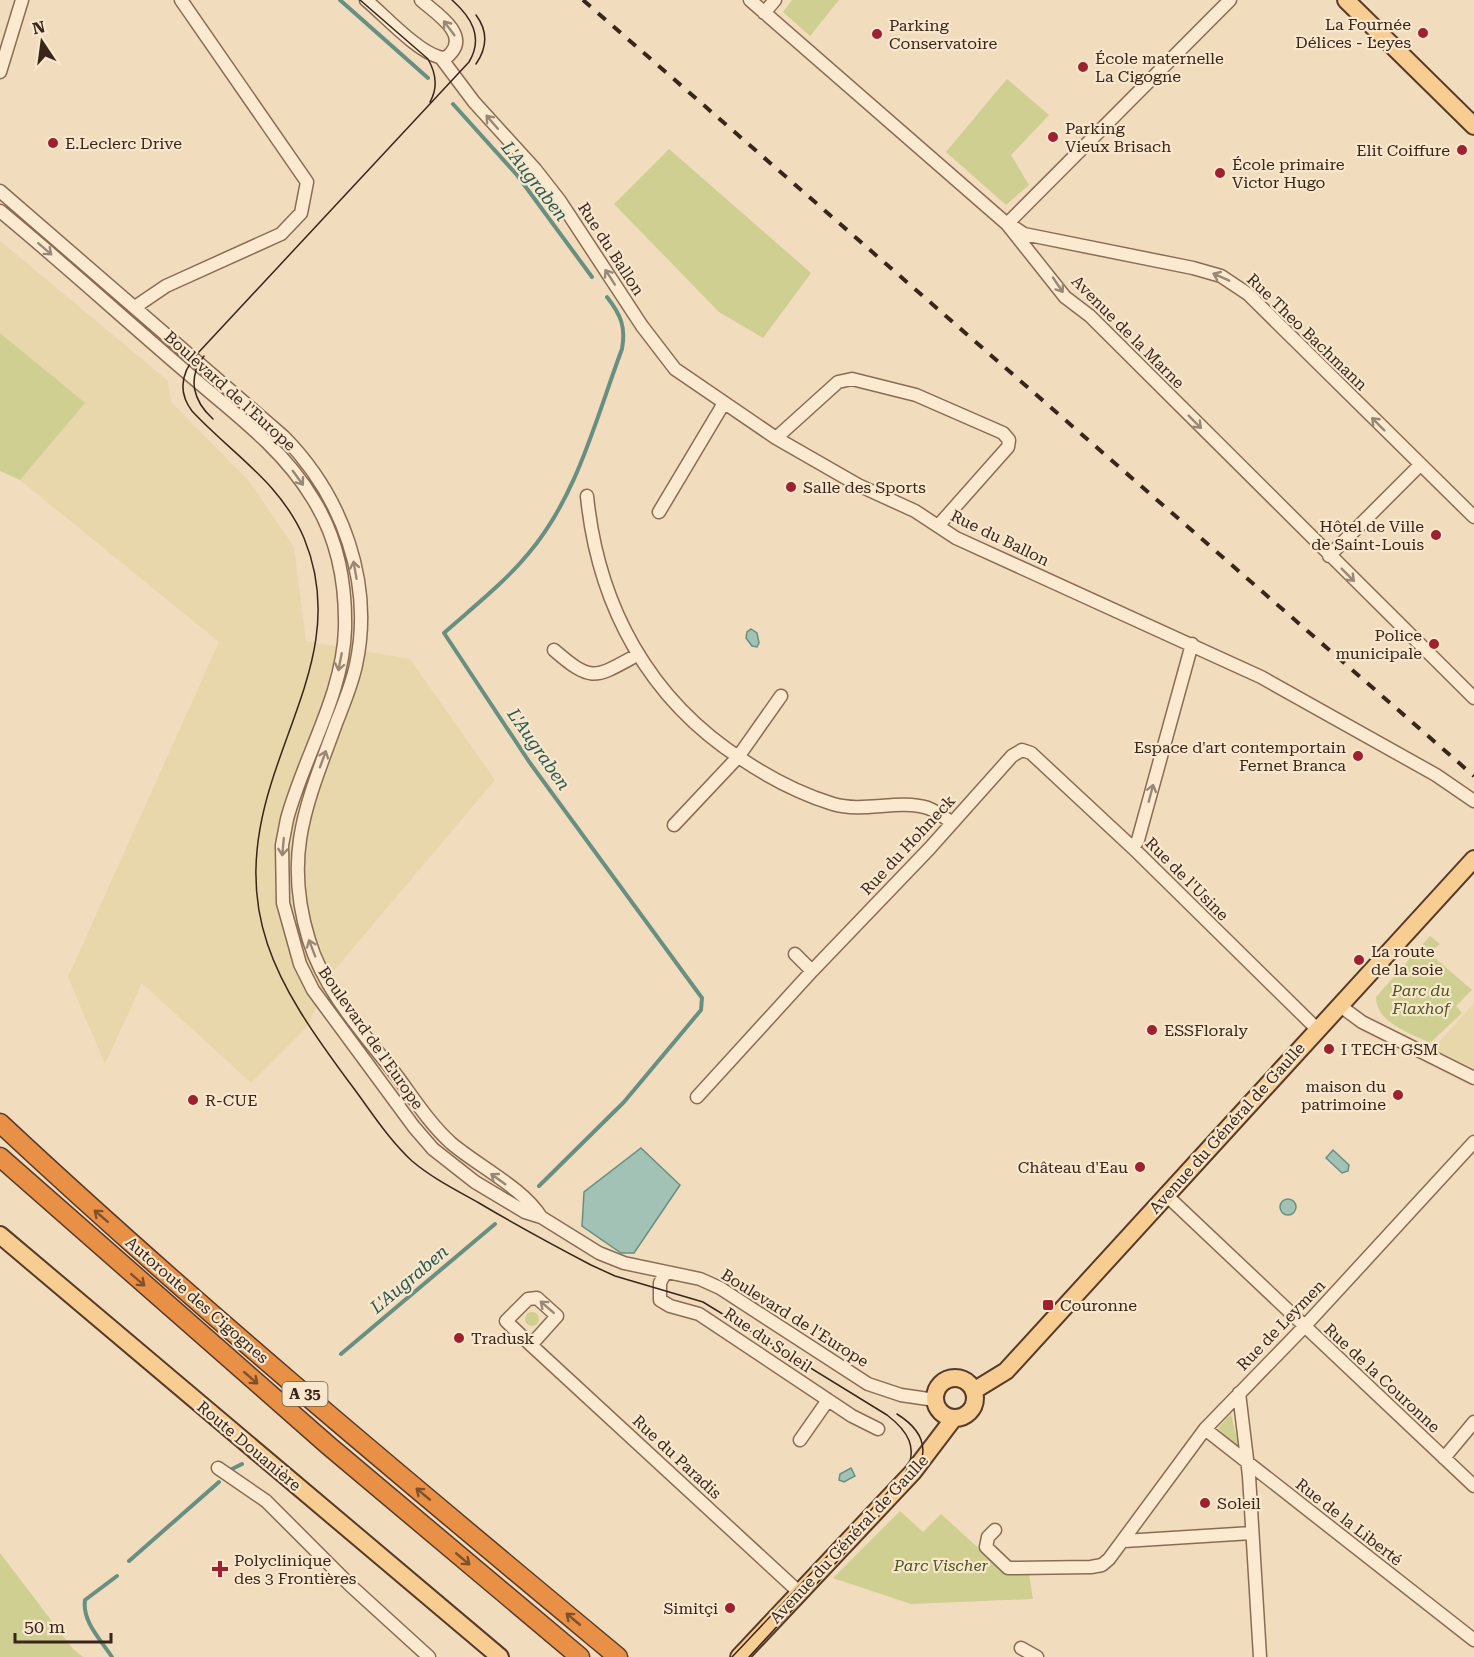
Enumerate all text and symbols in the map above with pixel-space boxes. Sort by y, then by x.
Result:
north arrow [12,12,72,72]
place label: La Fournée Délices - Leyes [1295,15,1411,52]
place label: Parking Conservatoire [889,16,998,53]
text: N [31,17,47,39]
one-way arrow [443,20,456,36]
marker: La Fournée Délices - Leyes [1416,26,1430,40]
marker: Parking Conservatoire [870,27,884,41]
place label: École maternelle La Cigogne [1095,49,1224,86]
marker: École maternelle La Cigogne [1076,60,1090,74]
one-way arrow [486,114,500,130]
place label: Parking Vieux Brisach [1065,119,1171,156]
marker: Parking Vieux Brisach [1046,130,1060,144]
place label: E.Leclerc Drive [65,134,182,153]
marker: E.Leclerc Drive [46,136,60,150]
water label: L'Augraben [497,136,573,225]
place label: Elit Coiffure [1356,141,1450,160]
marker: Elit Coiffure [1455,143,1469,157]
place label: École primaire Victor Hugo [1232,155,1345,192]
marker: École primaire Victor Hugo [1213,166,1227,180]
street label: Rue du Ballon [574,199,648,299]
one-way arrow [37,242,52,256]
one-way arrow [604,269,616,285]
street label: Rue Theo Bachmann [1243,270,1371,394]
one-way arrow [1212,271,1230,283]
street label: Avenue de la Marne [1068,272,1188,392]
one-way arrow [1052,276,1064,293]
street label: Boulevard de l'Europe [160,327,300,455]
one-way arrow [1188,415,1203,430]
one-way arrow [1371,417,1386,431]
one-way arrow [292,469,305,485]
place label: Salle des Sports [803,478,926,497]
marker: Salle des Sports [784,480,798,494]
street label: Rue du Ballon [948,506,1052,570]
place label: Hôtel de Ville de Saint-Louis [1311,517,1424,554]
marker: Hôtel de Ville de Saint-Louis [1429,528,1443,542]
one-way arrow [349,560,360,580]
one-way arrow [1341,567,1355,582]
place label: Police municipale [1335,626,1422,663]
marker: Police municipale [1427,637,1441,651]
one-way arrow [335,652,346,671]
water label: L'Augraben [503,703,575,794]
place label: Espace d'art contemportain Fernet Branca [1134,738,1346,775]
marker: Espace d'art contemportain Fernet Branca [1351,749,1365,763]
one-way arrow [319,750,330,769]
one-way arrow [1146,784,1157,803]
street label: Rue du Hohneck [857,791,959,899]
street label: Rue de l'Usine [1141,833,1233,925]
one-way arrow [277,837,288,857]
one-way arrow [306,939,317,958]
place label: La route de la soie [1371,942,1443,979]
marker: La route de la soie [1352,953,1366,967]
street label: Boulevard de l'Europe [314,963,428,1113]
park label: Parc du Flaxhof [1391,981,1452,1018]
place label: ESSFloraly [1164,1021,1248,1040]
marker: ESSFloraly [1145,1023,1159,1037]
street label: Avenue du Général de Gaulle [1145,1038,1309,1217]
place label: I TECH GSM [1341,1040,1438,1059]
marker: I TECH GSM [1322,1042,1336,1056]
place label: maison du patrimoine [1301,1077,1386,1114]
marker: maison du patrimoine [1391,1088,1405,1102]
place label: R-CUE [205,1091,258,1110]
marker: R-CUE [186,1093,200,1107]
place label: Château d'Eau [1018,1158,1128,1177]
marker: Château d'Eau [1133,1160,1147,1174]
one-way arrow [491,1173,507,1185]
one-way arrow [94,1209,109,1223]
street label: Autoroute des Cigognes [122,1233,273,1368]
water label: L'Augraben [365,1240,452,1318]
street label: Boulevard de l'Europe [718,1265,872,1371]
one-way arrow [130,1273,146,1286]
street label: Rue de Leymen [1233,1276,1329,1374]
place label: Couronne [1060,1296,1137,1315]
marker: Couronne [1041,1298,1055,1312]
one-way arrow [540,1300,555,1314]
street label: Rue du Soleil [721,1304,816,1376]
street label: Rue de la Couronne [1320,1319,1444,1437]
place label: Tradusk [471,1329,534,1348]
marker: Tradusk [452,1331,466,1345]
one-way arrow [243,1371,258,1385]
road number: A 35 [282,1382,328,1406]
street label: Route Douanière [193,1397,305,1495]
street label: Rue du Paradis [629,1411,726,1503]
street label: Avenue du Général de Gaulle [766,1451,932,1627]
street label: Rue de la Liberté [1292,1475,1406,1570]
one-way arrow [415,1488,431,1501]
place label: Soleil [1217,1494,1261,1513]
marker: Soleil [1198,1496,1212,1510]
place label: Polyclinique des 3 Frontières [234,1551,357,1588]
one-way arrow [455,1552,471,1565]
park label: Parc Vischer [893,1556,988,1575]
marker: Polyclinique des 3 Frontières [211,1560,229,1578]
place label: Simitçi [663,1599,718,1618]
marker: Simitçi [723,1601,737,1615]
scale bar [15,1606,111,1644]
one-way arrow [565,1613,581,1626]
text: 50 m [24,1616,65,1637]

